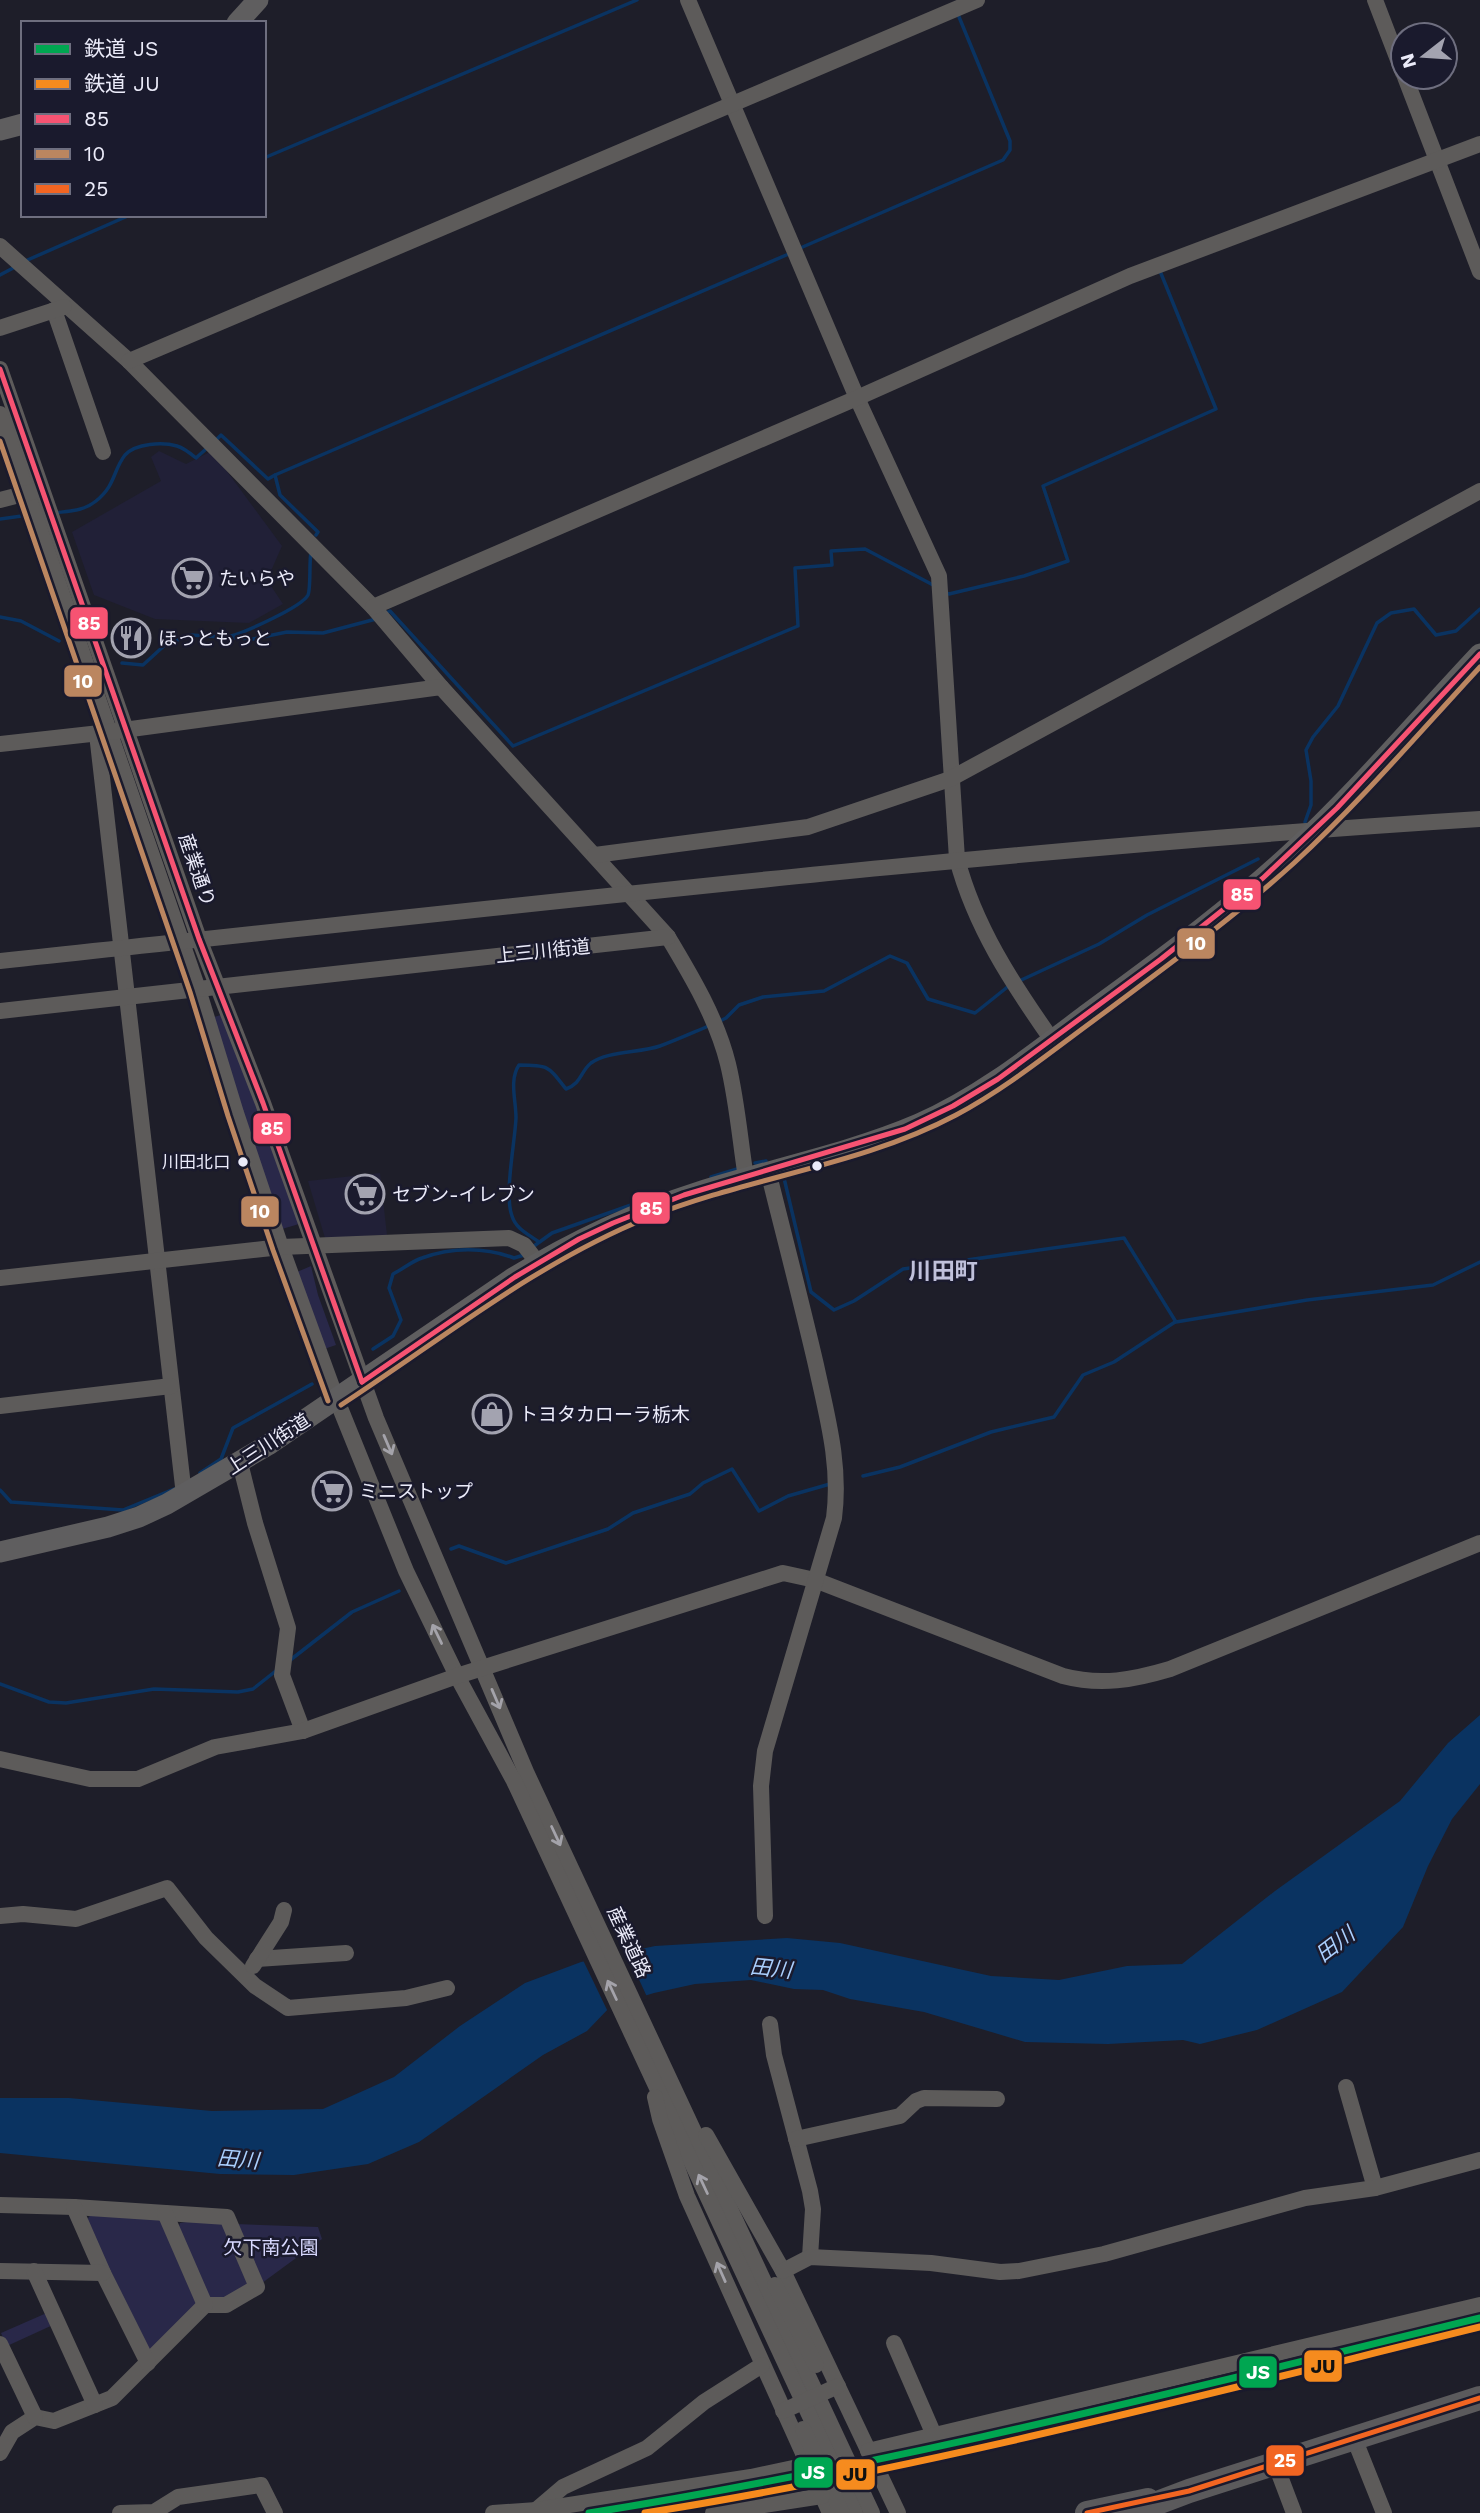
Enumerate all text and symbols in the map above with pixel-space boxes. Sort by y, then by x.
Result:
legend [21,21,266,217]
north arrow [1389,21,1459,91]
text: 鉄道 JS [84,36,159,61]
text: N [1395,51,1421,71]
text: 鉄道 JU [84,71,160,96]
text: 85 [84,106,109,131]
text: 10 [84,141,105,166]
text: 25 [84,176,108,201]
supermarket icon: たいらや [171,557,213,599]
place label: たいらや [219,567,295,590]
line badge: 85 [69,606,109,640]
text: 85 [78,612,101,635]
restaurant icon: ほっともっと [110,617,152,659]
place label: ほっともっと [158,627,272,650]
line badge: 10 [63,664,103,698]
text: 10 [73,670,93,693]
street label: 産業通り [174,830,220,910]
line badge: 85 [1222,878,1262,911]
text: 85 [1231,883,1254,906]
line badge: 10 [1176,927,1216,960]
text: 10 [1186,932,1206,955]
street label: 上三川街道 [495,935,591,967]
line badge: 85 [252,1112,292,1145]
text: 85 [261,1117,284,1140]
place label: 川田北口 [162,1152,230,1172]
marker: 川田北口 [236,1155,250,1169]
unlabelled marker [810,1159,824,1173]
supermarket icon: セブン-イレブン [344,1173,386,1215]
place label: セブン-イレブン [392,1183,535,1206]
line badge: 85 [631,1191,671,1225]
line badge: 10 [240,1195,280,1228]
text: 85 [640,1197,663,1220]
text: 10 [250,1200,270,1223]
district label: 川田町 [909,1258,978,1285]
shop icon: トヨタカローラ栃木 [471,1393,513,1435]
place label: トヨタカローラ栃木 [519,1403,690,1426]
street label: 上三川街道 [222,1408,314,1480]
one-way arrow [382,1434,395,1455]
supermarket icon: ミニストップ [311,1470,353,1512]
place label: ミニストップ [359,1480,473,1503]
one-way arrow [429,1624,443,1645]
one-way arrow [490,1688,503,1710]
one-way arrow [550,1825,563,1846]
street label: 産業道路 [603,1903,655,1981]
water label: 田川 [1311,1920,1361,1967]
water label: 田川 [749,1953,795,1983]
one-way arrow [605,1980,619,2001]
water label: 田川 [216,2145,262,2173]
one-way arrow [696,2174,709,2195]
park label: 欠下南公園 [223,2236,319,2259]
one-way arrow [714,2262,727,2284]
line badge: JU [1303,2349,1343,2383]
line badge: JS [1238,2355,1278,2389]
text: JU [1310,2355,1336,2378]
text: JS [1246,2361,1270,2384]
line badge: 25 [1265,2444,1305,2477]
text: 25 [1274,2449,1296,2472]
line badge: JS [793,2456,834,2489]
line badge: JU [835,2458,876,2491]
text: JS [801,2461,825,2484]
text: JU [842,2463,868,2486]

